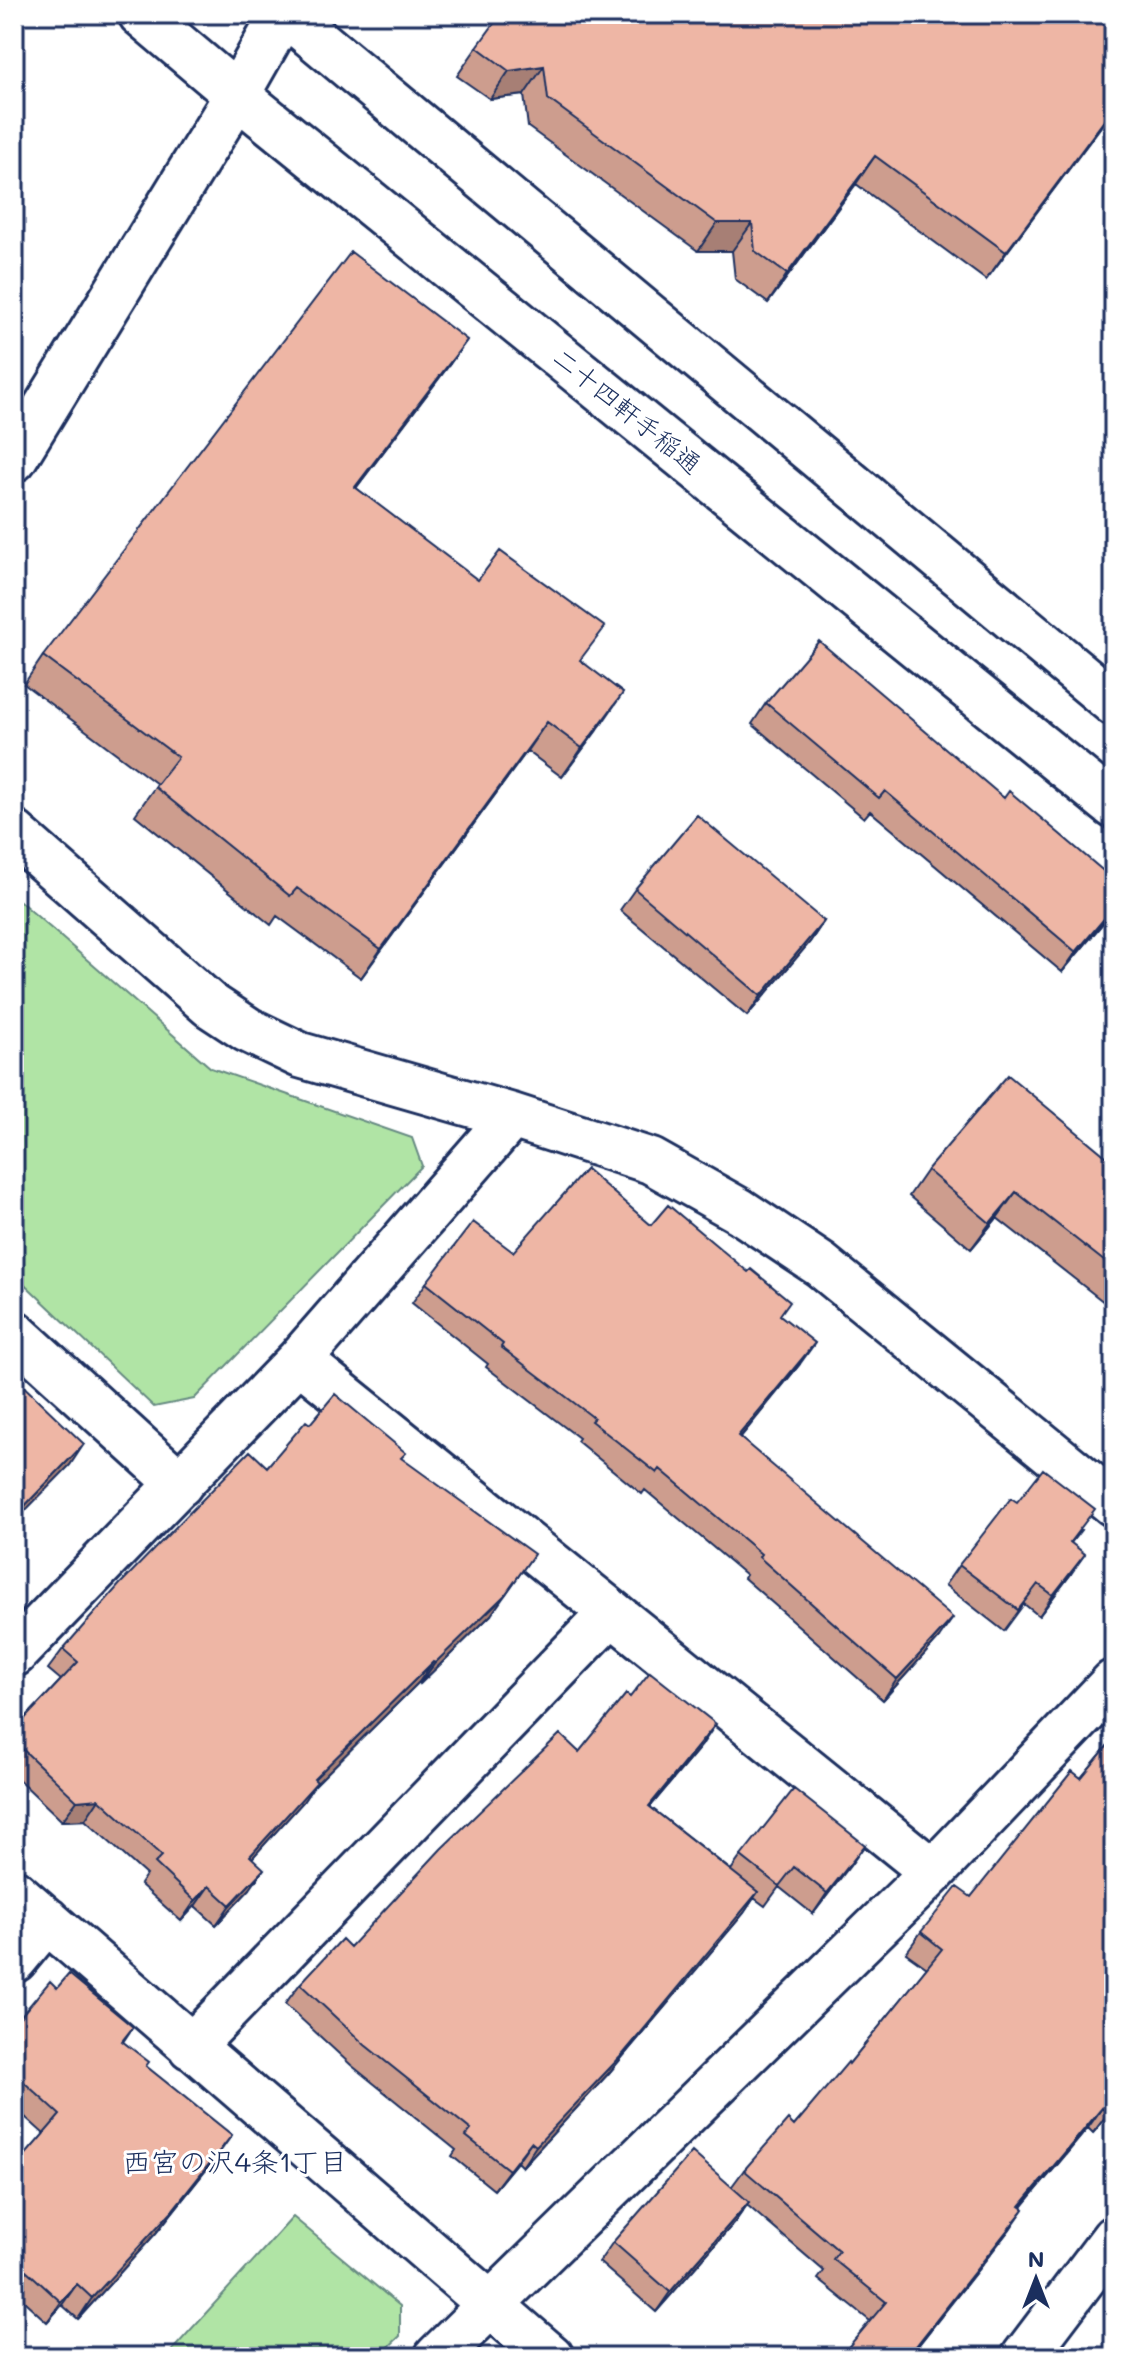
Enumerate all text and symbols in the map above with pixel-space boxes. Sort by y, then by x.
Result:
street label: 二十四軒手稲通 [546,340,709,481]
district label: 西宮の沢4条1丁目 [123,2143,347,2179]
north arrow [996,2239,1076,2319]
text: N [1028,2244,1044,2273]

